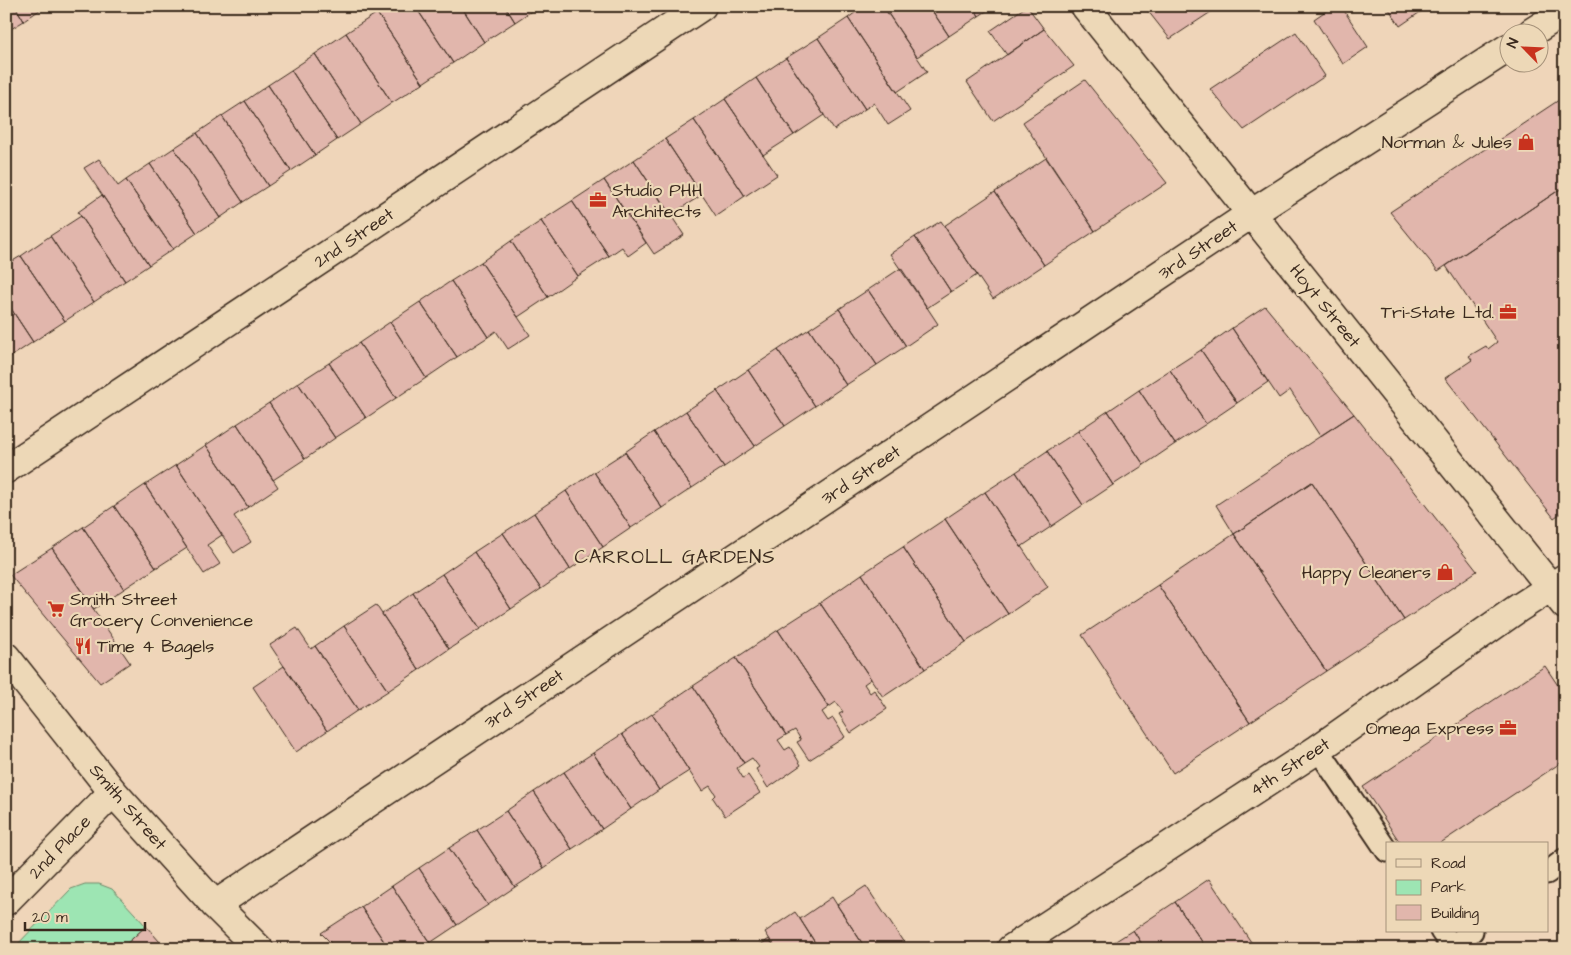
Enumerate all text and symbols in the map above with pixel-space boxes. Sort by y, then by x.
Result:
north arrow [1498,22,1548,72]
text: N [1502,35,1524,51]
place label: Norman & Jules [1382,130,1512,155]
shop icon: Norman & Jules [1516,132,1536,152]
place label: Studio PHH Architects [612,178,703,224]
office icon: Studio PHH Architects [588,190,608,210]
street label: 2nd Street [309,202,399,274]
street label: 3rd Street [1153,214,1243,286]
street label: Hoyt Street [1283,259,1367,354]
place label: Tri-State Ltd. [1381,300,1494,325]
office icon: Tri-State Ltd. [1498,302,1518,322]
street label: 3rd Street [816,439,906,511]
district label: CARROLL GARDENS [575,544,775,571]
place label: Happy Cleaners [1302,560,1431,586]
shop icon: Happy Cleaners [1435,562,1455,582]
place label: Smith Street Grocery Convenience [70,587,253,634]
supermarket icon: Smith Street Grocery Convenience [46,599,66,619]
place label: Time 4 Bagels [97,634,214,660]
restaurant icon: Time 4 Bagels [73,636,93,656]
street label: 3rd Street [479,663,569,735]
place label: Omega Express [1366,716,1494,742]
office icon: Omega Express [1498,718,1518,738]
street label: 4th Street [1245,731,1336,802]
street label: Smith Street [83,758,173,856]
street label: 2nd Place [23,809,97,885]
legend [1386,842,1548,932]
text: Road [1431,853,1466,874]
text: Park [1431,877,1466,898]
scale bar [25,900,145,932]
text: Building [1431,903,1479,925]
text: 20 m [32,907,68,928]

